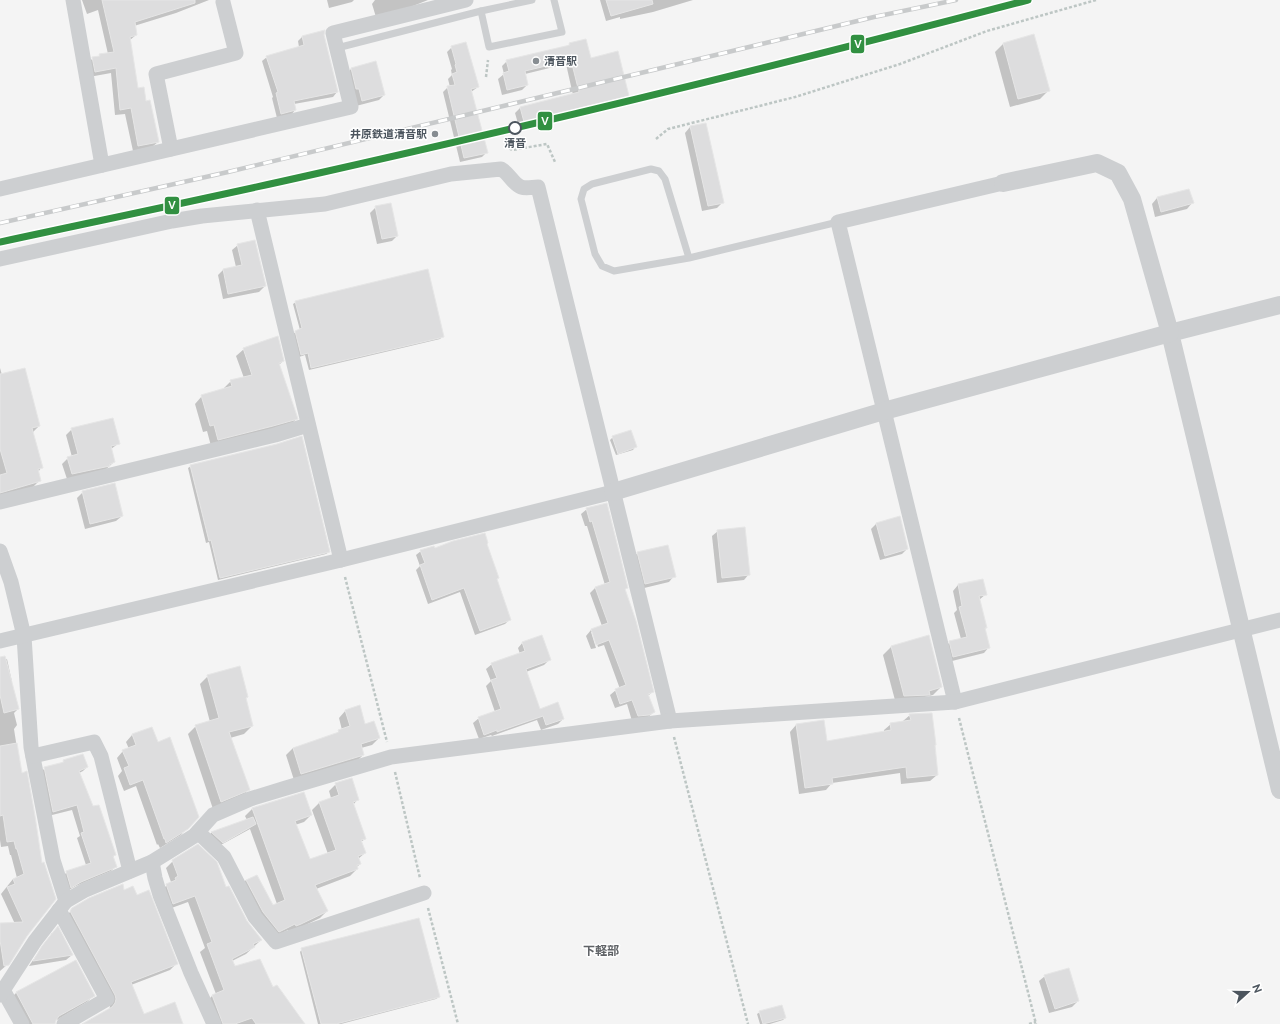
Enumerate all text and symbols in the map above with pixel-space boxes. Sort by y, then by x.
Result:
line badge: V [850,34,865,54]
text: V [854,38,862,51]
place label: 清音駅 [544,55,577,68]
marker: 清音駅 [531,56,541,66]
line badge: V [537,111,553,131]
text: V [541,115,549,128]
marker: 清音 [508,121,522,135]
place label: 井原鉄道清音駅 [350,128,427,141]
marker: 井原鉄道清音駅 [430,129,440,139]
place label: 清音 [504,137,526,150]
line badge: V [164,196,180,215]
text: V [168,199,176,212]
district label: 下軽部 [583,944,619,958]
north arrow [1228,972,1268,1012]
text: N [1249,982,1264,995]

